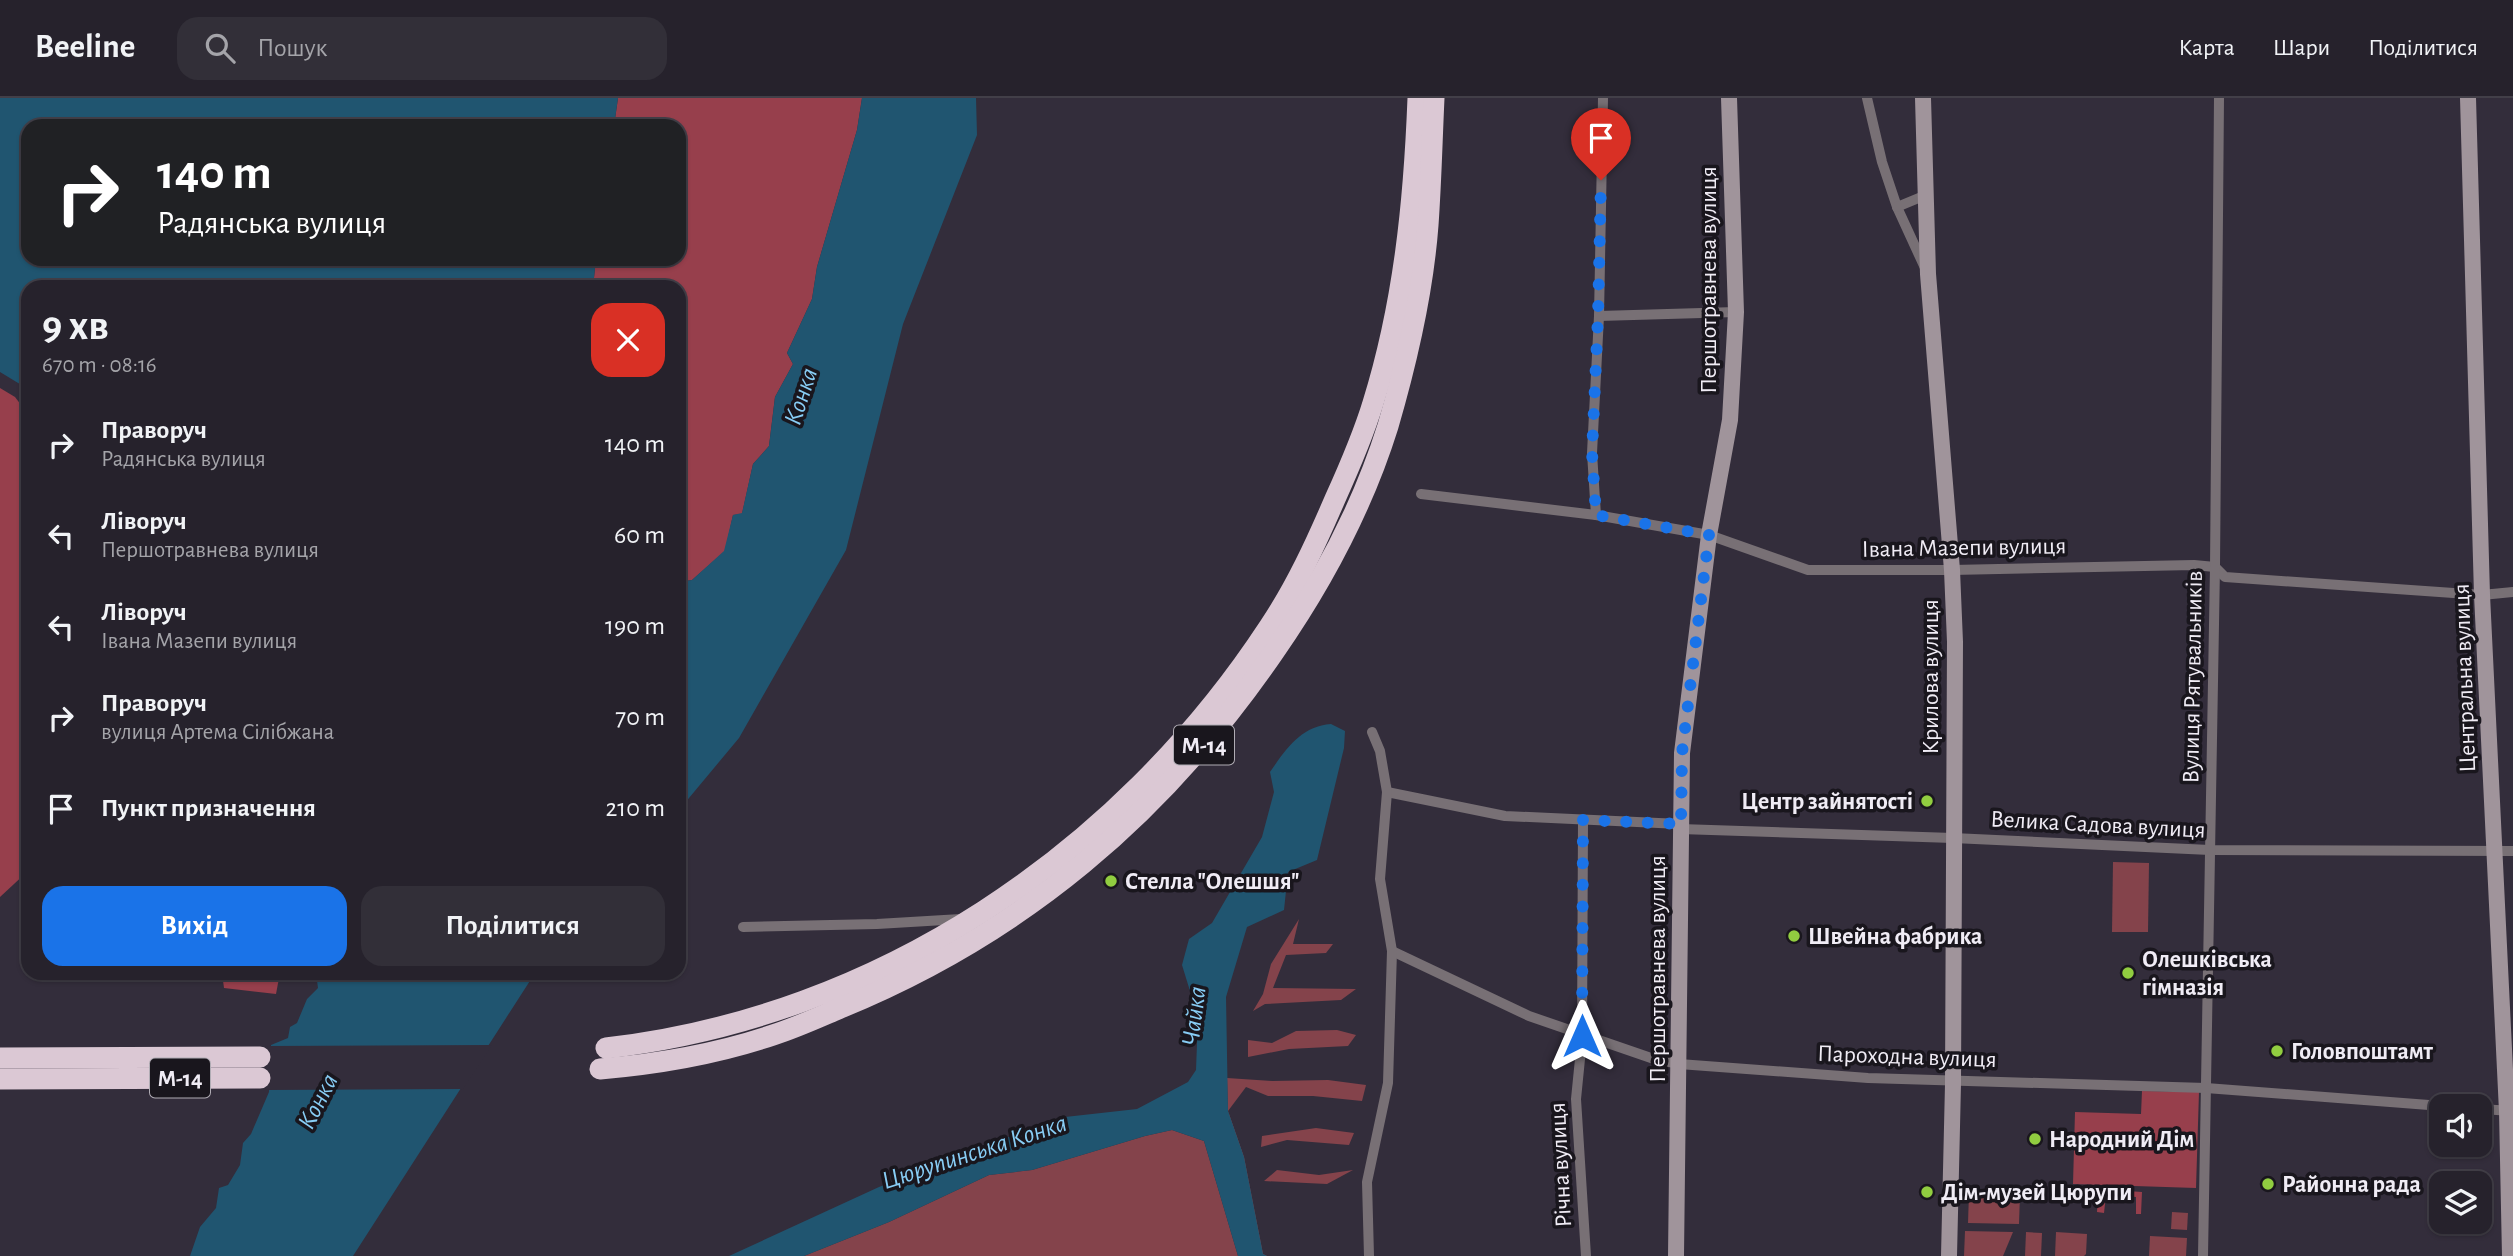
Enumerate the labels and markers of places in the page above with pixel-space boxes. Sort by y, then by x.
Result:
pin [1571,108,1631,180]
place label: Центр зайнятості [1741,790,1913,814]
marker: Центр зайнятості [1919,793,1935,809]
place label: Стелла "Олешшя" [1125,870,1299,894]
marker: Стелла "Олешшя" [1103,873,1119,889]
place label: Швейна фабрика [1808,925,1982,949]
marker: Швейна фабрика [1786,928,1802,944]
place label: Олешківська гімназія [2142,948,2272,1000]
marker: Олешківська гімназія [2120,965,2136,981]
place label: Головпоштамт [2291,1040,2434,1064]
marker: Головпоштамт [2269,1043,2285,1059]
place label: Народний Дім [2049,1128,2194,1152]
marker: Народний Дім [2027,1131,2043,1147]
place label: Районна рада [2282,1173,2421,1197]
marker: Районна рада [2260,1176,2276,1192]
place label: Дім-музей Цюрупи [1941,1181,2132,1205]
marker: Дім-музей Цюрупи [1919,1184,1935,1200]

